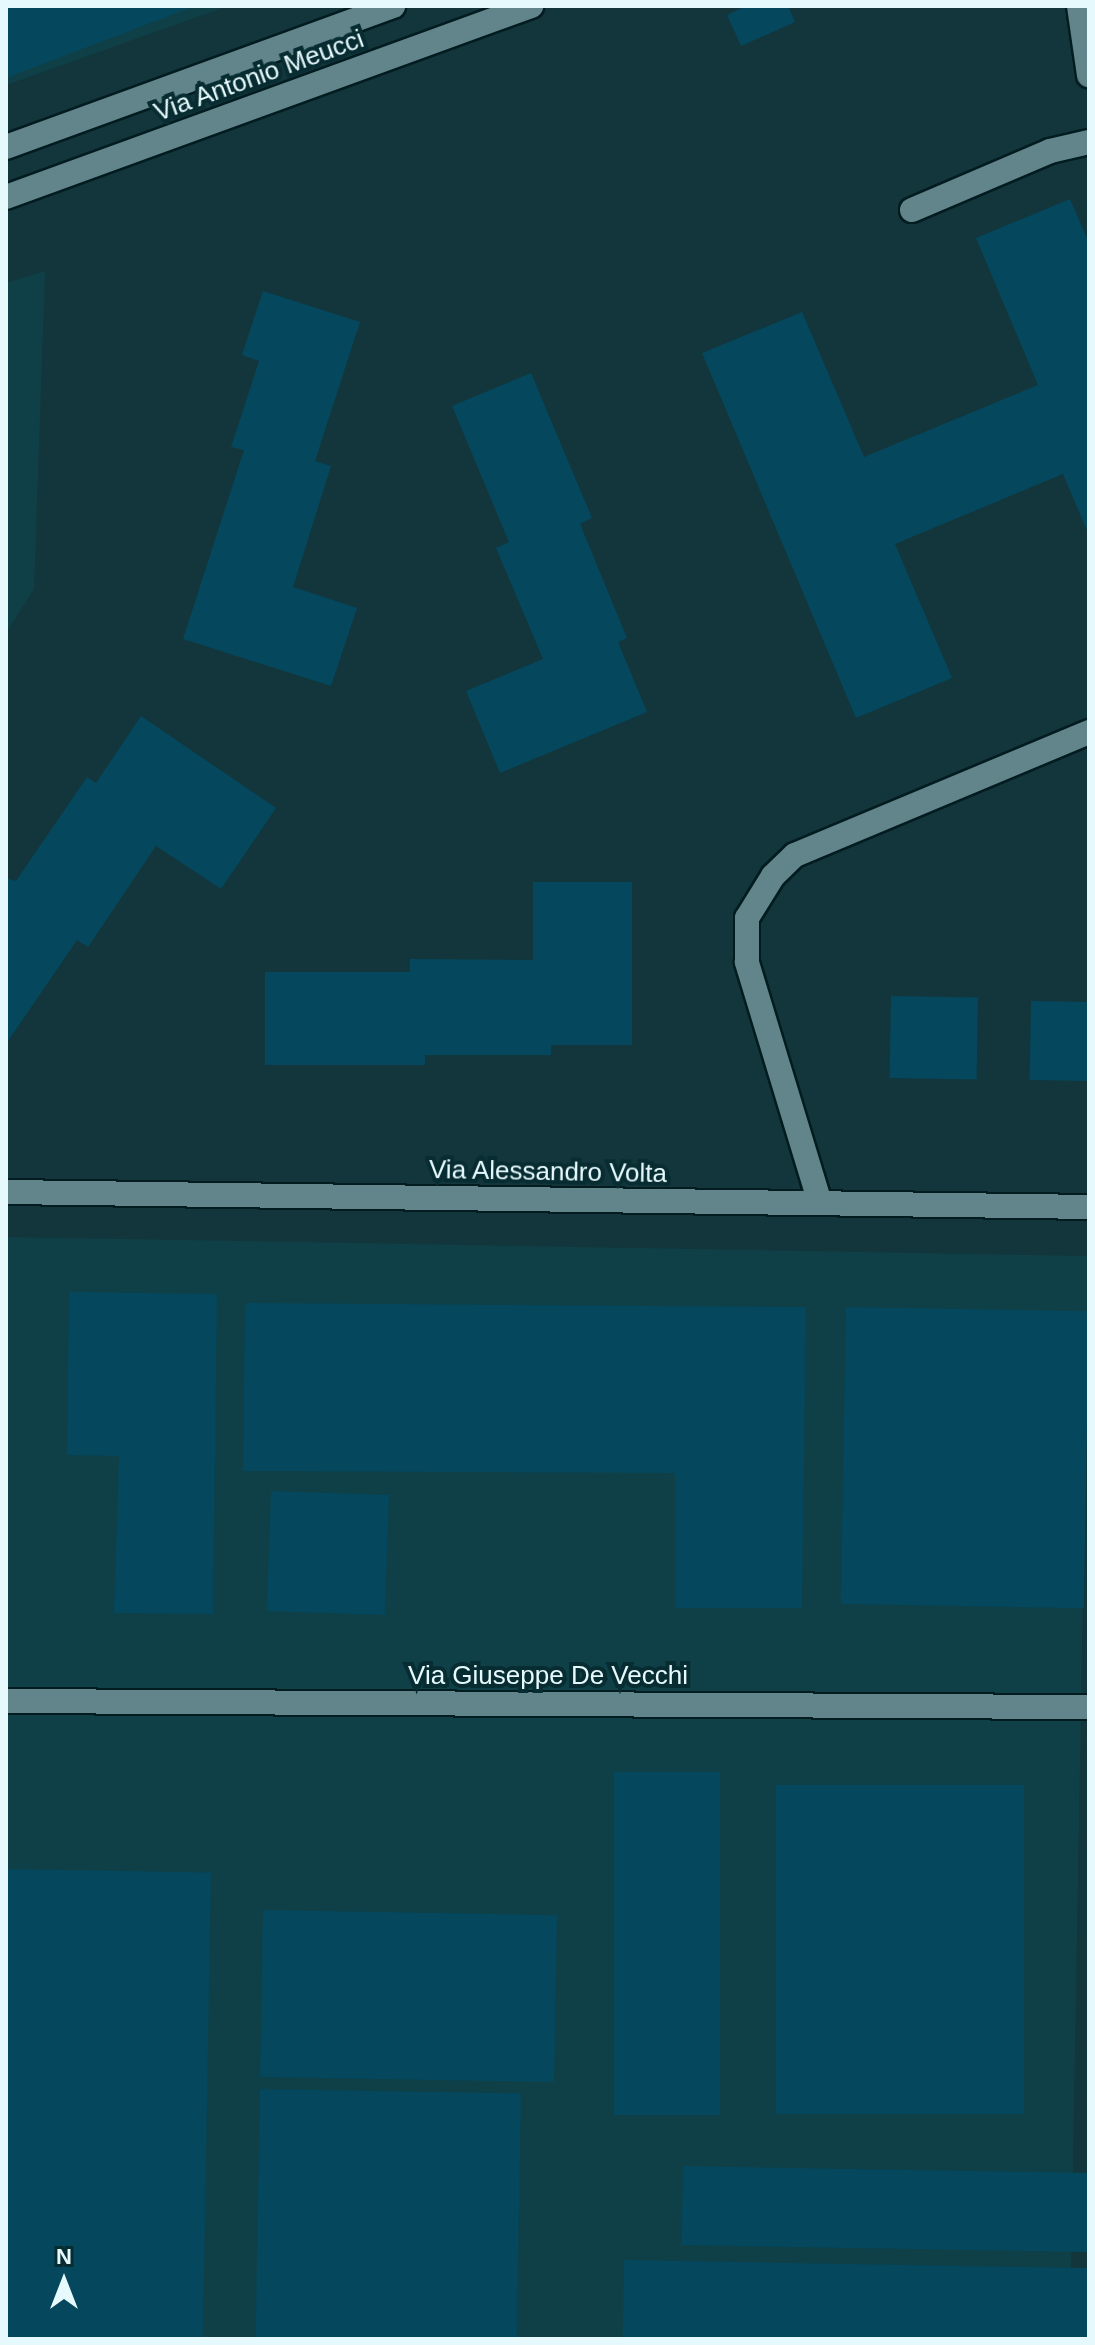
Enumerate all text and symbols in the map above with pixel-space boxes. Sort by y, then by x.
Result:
street label: Via Antonio Meucci [149,23,369,129]
street label: Via Alessandro Volta [428,1154,668,1190]
street label: Via Giuseppe De Vecchi [408,1660,688,1692]
north arrow [24,2241,104,2321]
text: N [56,2244,72,2269]

